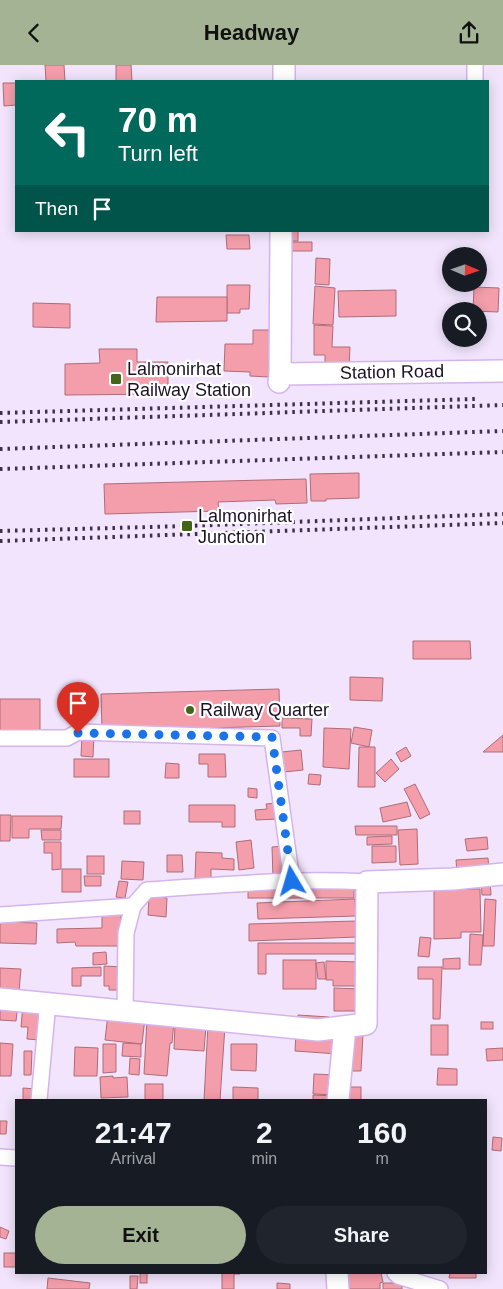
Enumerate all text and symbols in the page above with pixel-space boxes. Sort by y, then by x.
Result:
icon: back [20,19,48,47]
icon: share [455,19,483,47]
text: Headway [204,20,299,45]
icon: left [35,100,100,165]
text: 70 m [118,100,198,139]
text: Turn left [118,141,198,166]
icon: arrive [88,195,116,223]
text: Then [35,198,78,219]
north arrow [442,247,488,293]
map controls [442,247,487,347]
button: search [442,302,487,347]
place label: Lalmonirhat Railway Station [127,359,251,400]
street label: Station Road [340,361,444,383]
marker: Lalmonirhat Railway Station [109,372,123,386]
place label: Lalmonirhat Junction [198,506,292,547]
marker: Lalmonirhat Junction [180,519,194,533]
pin [57,682,99,733]
icon: arrive [64,689,92,717]
place label: Railway Quarter [200,700,329,720]
marker: Railway Quarter [184,704,196,716]
position arrow [265,854,317,906]
text: 21:47 [95,1116,172,1149]
text: 2 [256,1116,273,1149]
text: 160 [357,1116,407,1149]
text: Arrival [111,1150,156,1167]
text: min [251,1150,277,1167]
text: m [375,1150,389,1167]
button: Exit [35,1206,246,1264]
button: Share [256,1206,467,1264]

